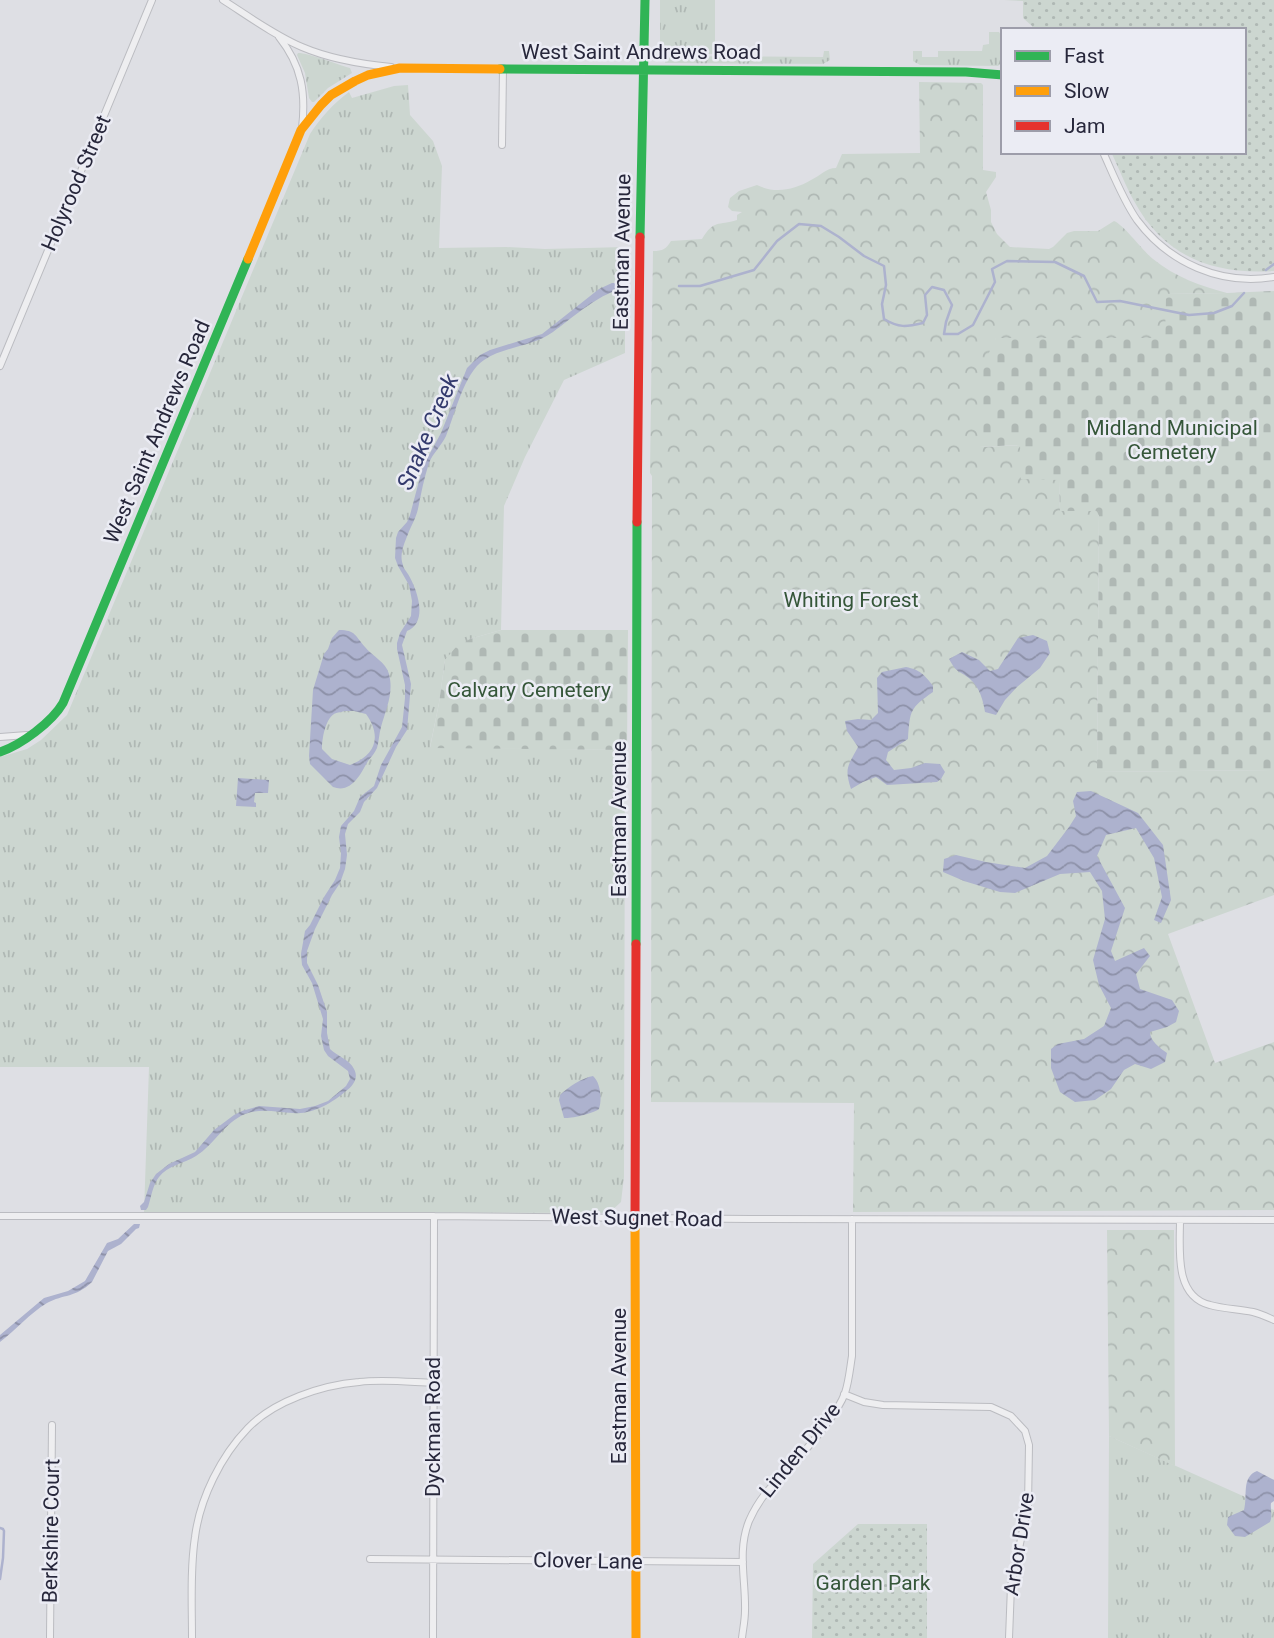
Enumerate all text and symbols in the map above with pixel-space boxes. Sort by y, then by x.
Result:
legend [1001,28,1246,154]
street label: West Saint Andrews Road [521,40,761,64]
text: Fast [1064,44,1105,68]
text: Slow [1064,79,1110,103]
street label: Holyrood Street [37,111,115,255]
text: Jam [1064,114,1105,138]
street label: Eastman Avenue [609,174,635,330]
street label: West Saint Andrews Road [99,317,215,547]
water label: Snake Creek [392,369,465,494]
park label: Midland Municipal Cemetery [1086,416,1258,464]
park label: Whiting Forest [783,588,919,612]
park label: Calvary Cemetery [447,678,611,702]
street label: Eastman Avenue [607,741,631,897]
street label: West Sugnet Road [551,1205,723,1231]
street label: Eastman Avenue [607,1308,631,1464]
street label: Dyckman Road [421,1357,445,1497]
street label: Linden Drive [754,1398,846,1502]
street label: Berkshire Court [38,1458,64,1603]
street label: Arbor Drive [999,1491,1039,1597]
street label: Clover Lane [533,1548,643,1574]
park label: Garden Park [816,1571,931,1595]

